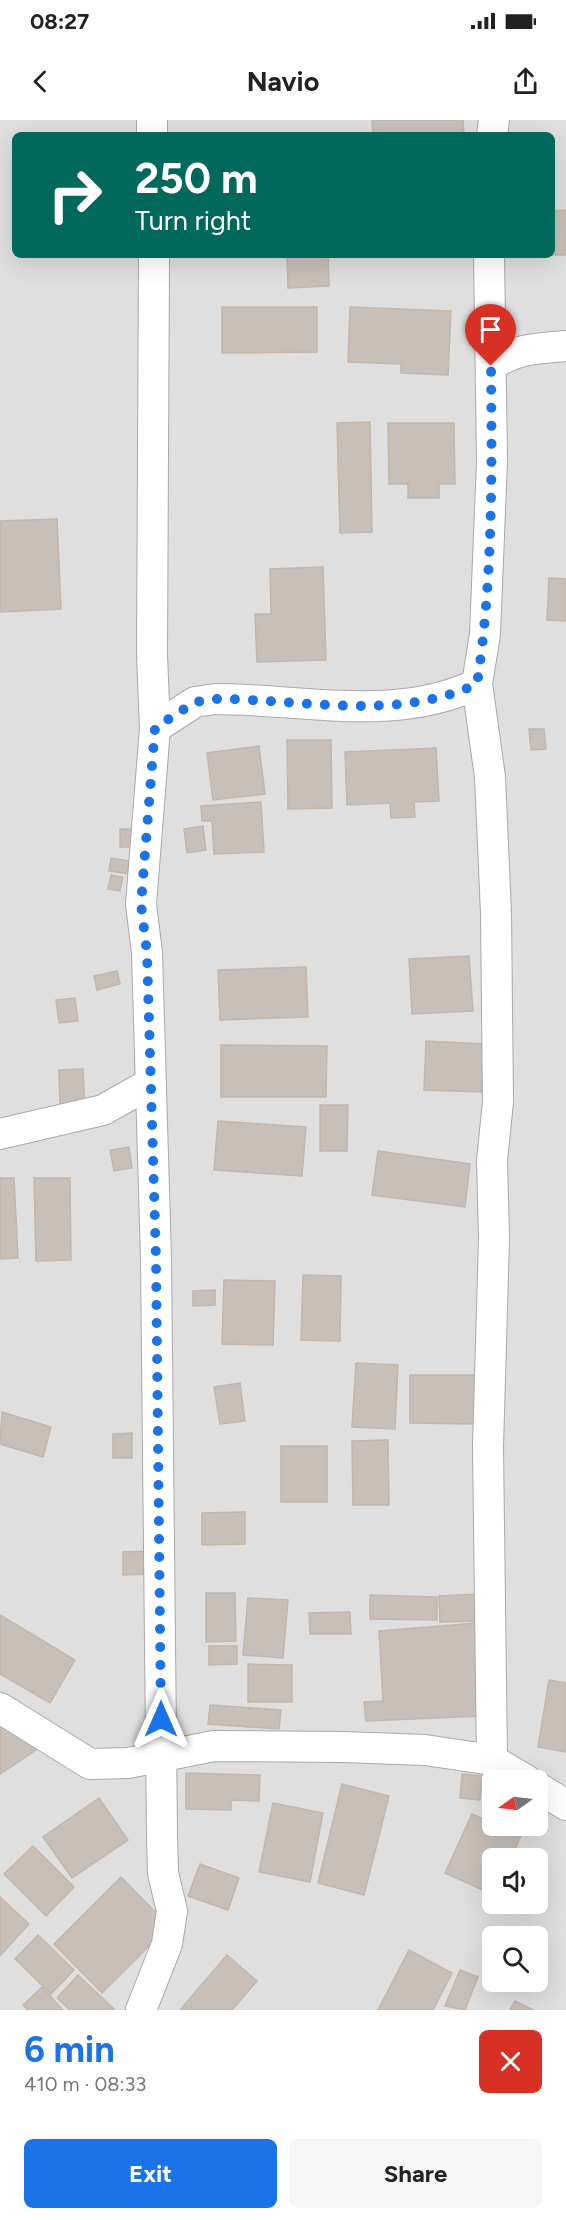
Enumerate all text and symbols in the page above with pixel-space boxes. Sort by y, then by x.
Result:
text: 08:27 [30,8,89,35]
icon: back [24,65,57,98]
text: Navio [247,65,319,98]
icon: share [509,65,542,98]
text: 250 m [135,153,258,204]
icon: right [36,156,114,234]
text: Turn right [135,204,251,237]
pin [465,304,516,366]
icon: arrive [474,313,507,346]
position arrow [129,1687,193,1751]
north arrow [482,1770,548,1836]
map controls [482,1770,548,1992]
button: sound [482,1848,548,1914]
button: search [482,1926,548,1992]
text: 6 min [24,2028,115,2071]
button: close [479,2030,542,2093]
text: 410 m · 08:33 [24,2072,146,2096]
button: Exit [24,2139,277,2208]
button: Share [289,2139,542,2208]

